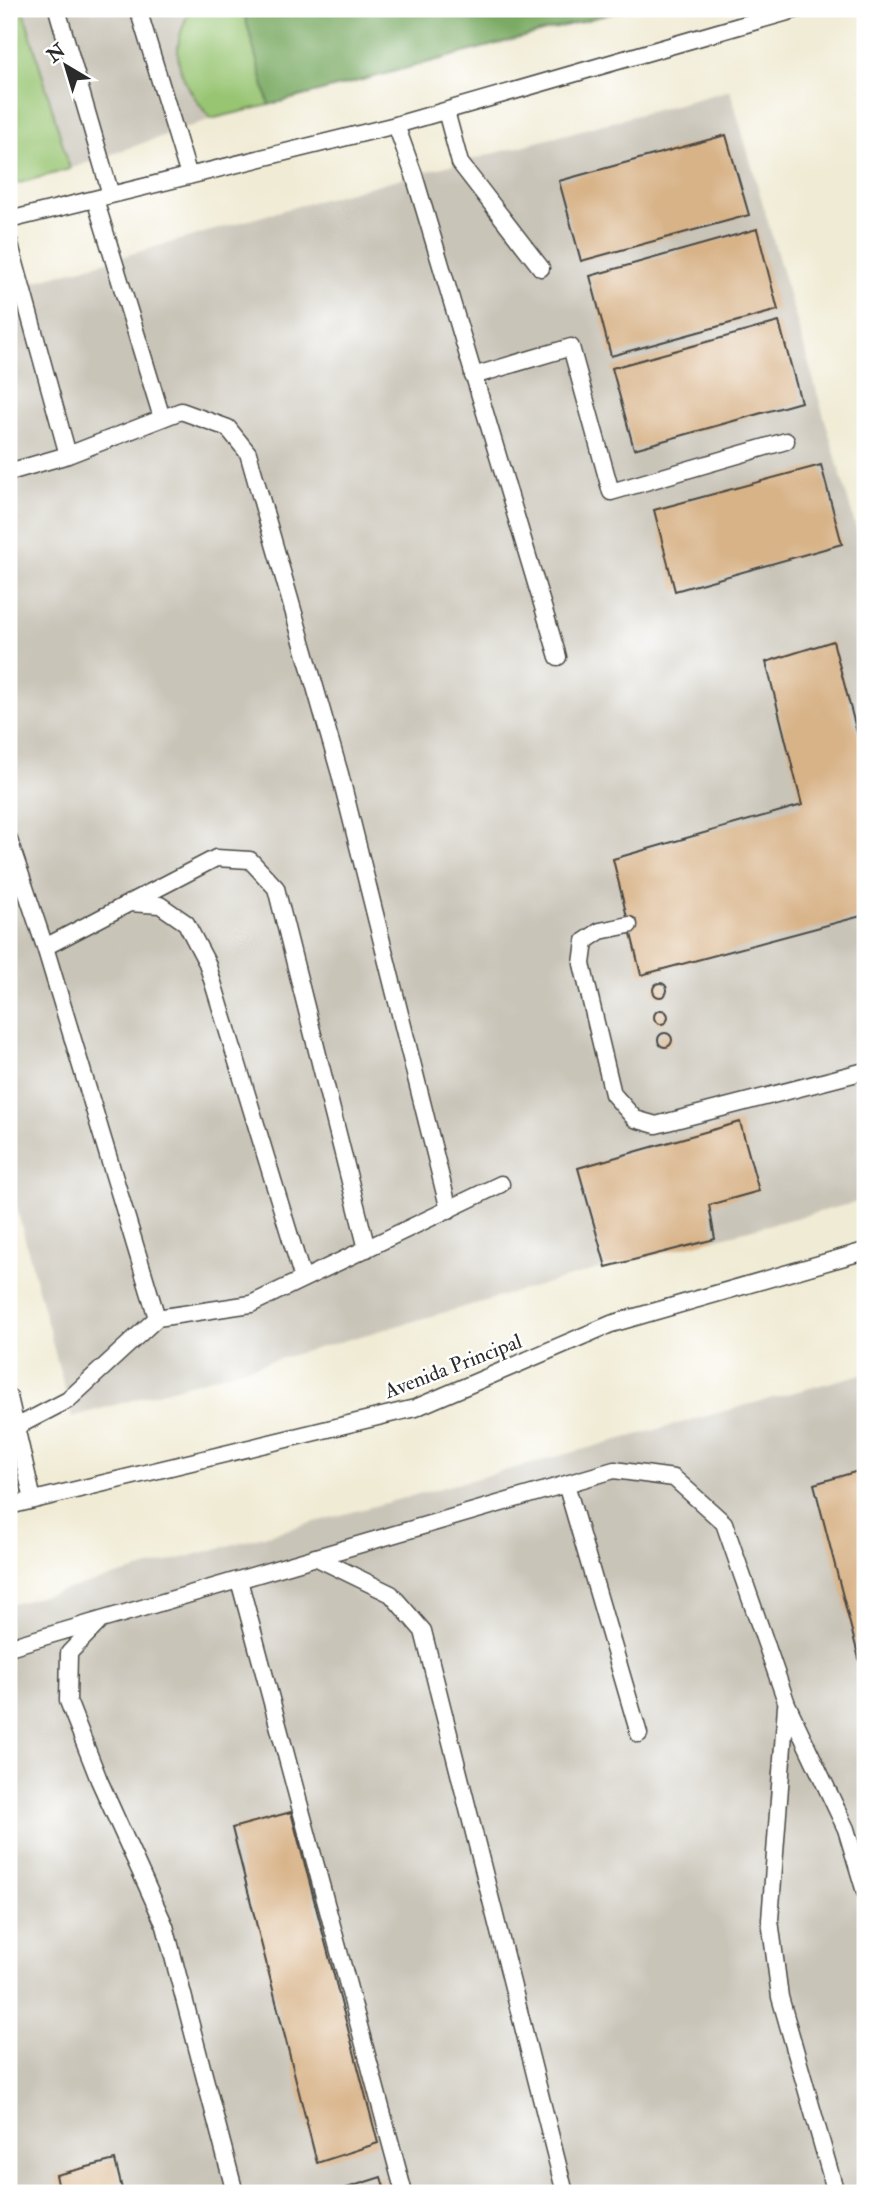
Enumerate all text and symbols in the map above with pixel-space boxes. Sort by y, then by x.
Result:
north arrow [32,32,102,102]
text: N [41,38,71,69]
street label: Avenida Principal [380,1328,526,1405]

